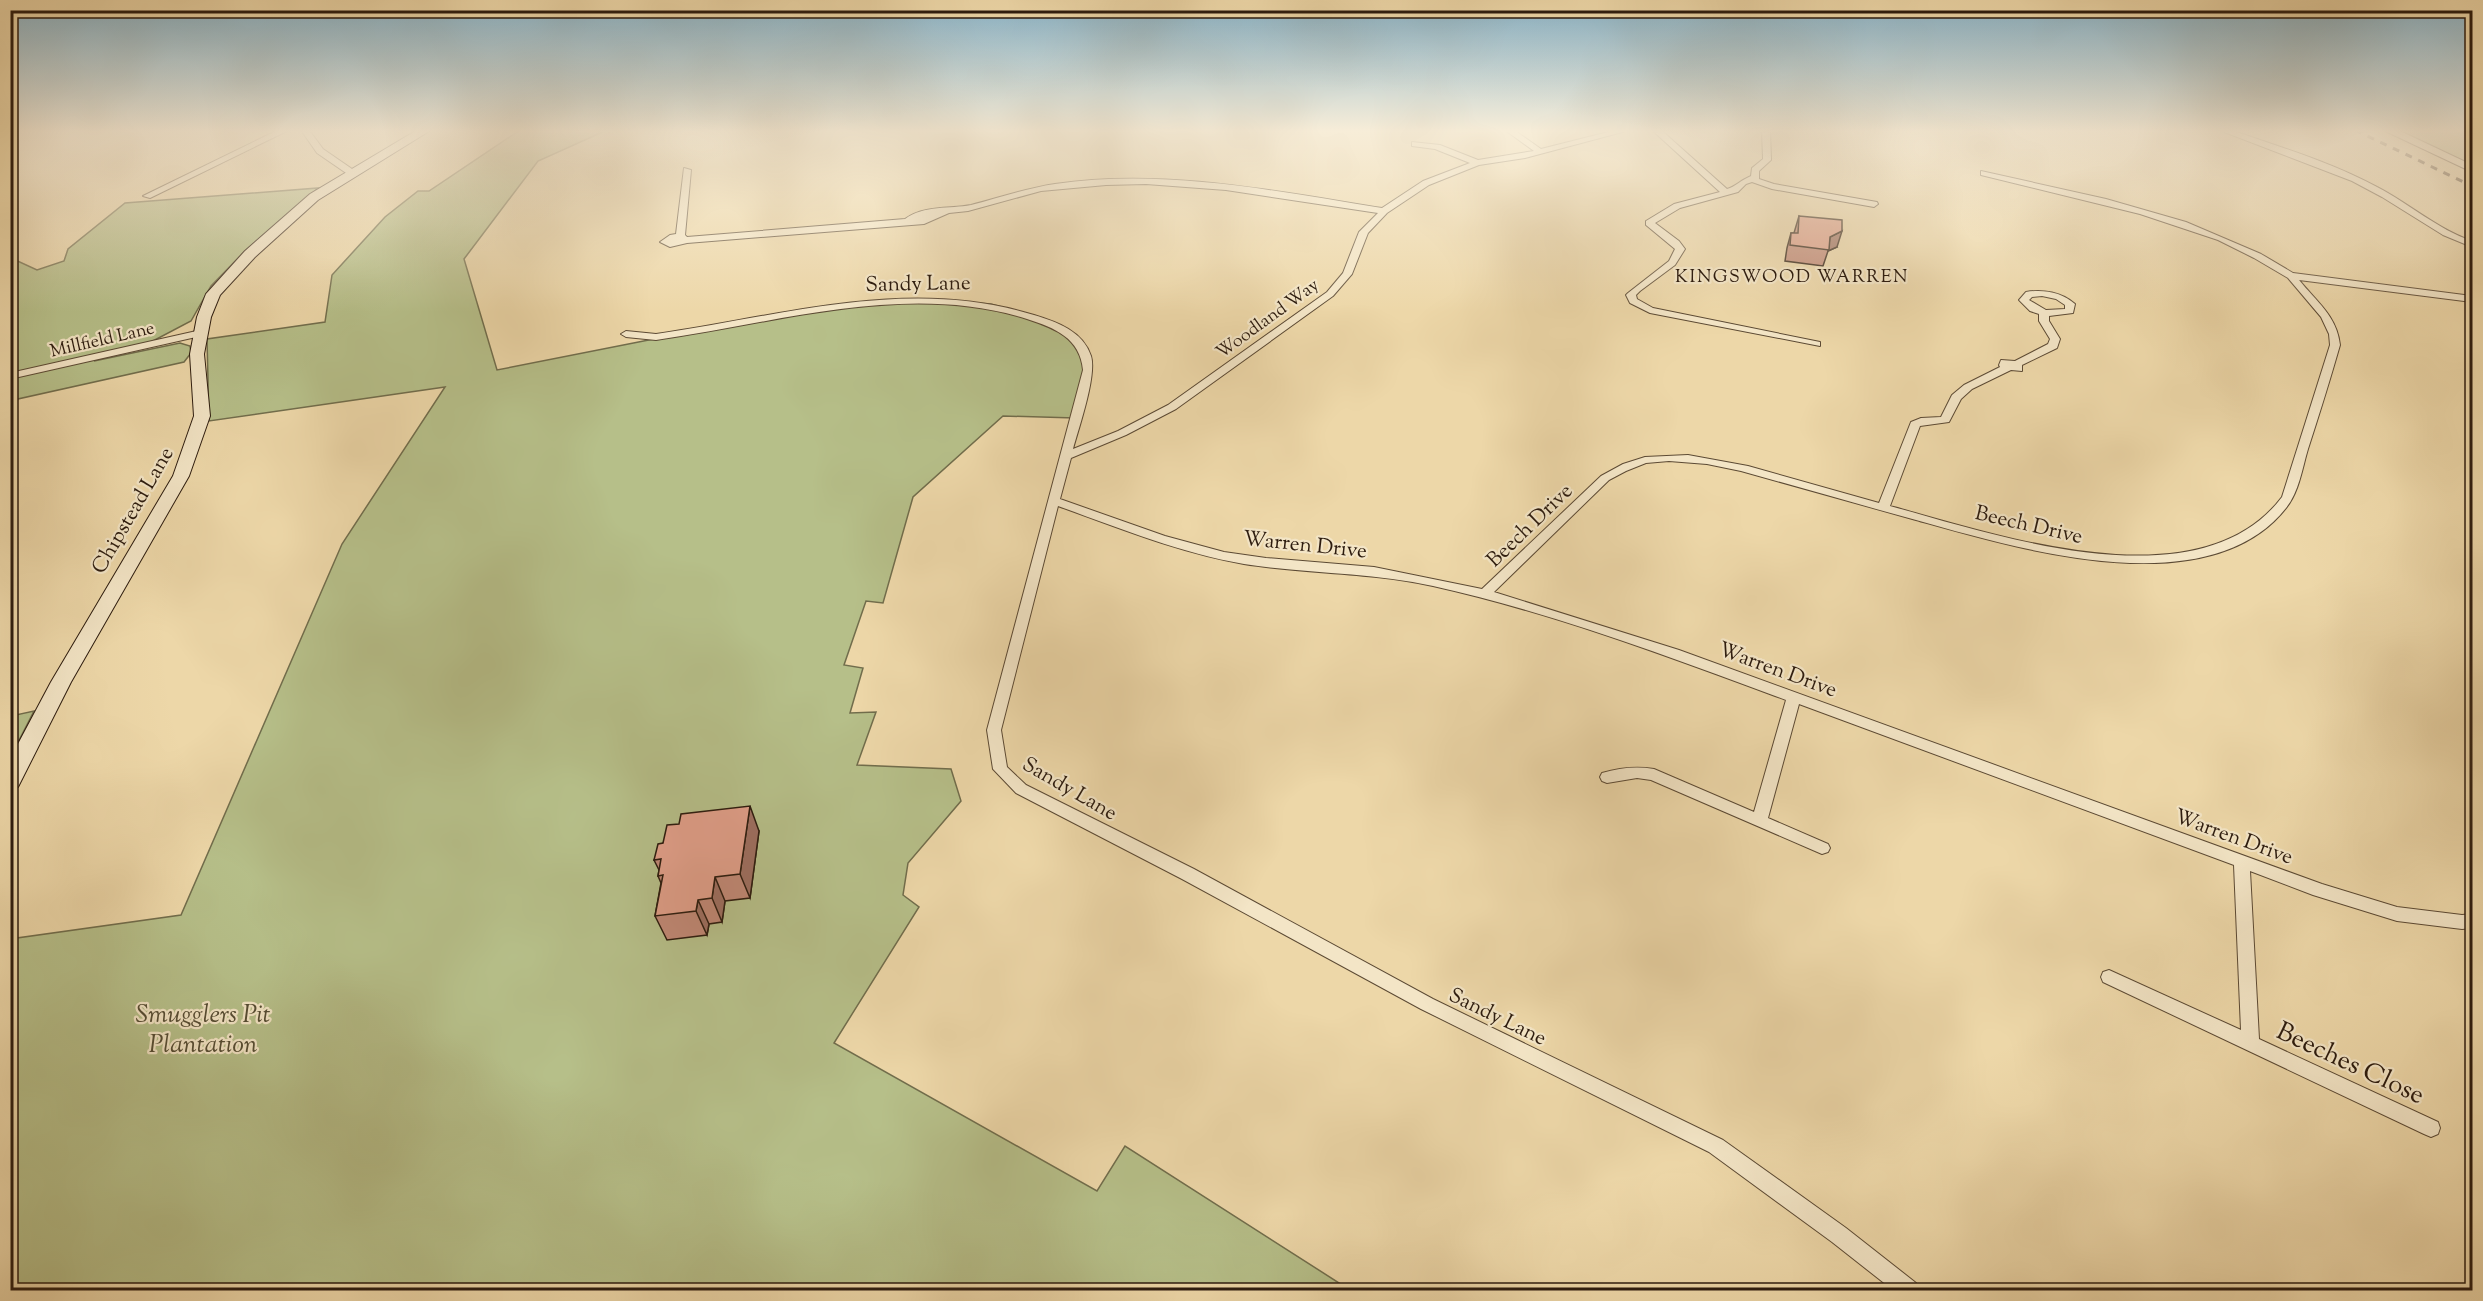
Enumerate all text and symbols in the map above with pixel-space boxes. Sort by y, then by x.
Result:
district label: KINGSWOOD WARREN [1675,265,1909,291]
street label: Sandy Lane [865,269,971,301]
street label: Woodland Way [1211,273,1325,366]
street label: Millfield Lane [48,316,157,366]
street label: Chipstead Lane [85,442,182,580]
street label: Beech Drive [1481,478,1580,575]
street label: Beech Drive [1972,499,2085,553]
street label: Warren Drive [1241,525,1368,567]
street label: Warren Drive [1714,636,1841,706]
street label: Sandy Lane [1016,750,1122,829]
street label: Warren Drive [2170,803,2297,873]
street label: Sandy Lane [1443,981,1551,1054]
park label: Smugglers Pit Plantation [136,997,271,1064]
street label: Beeches Close [2270,1014,2430,1115]

